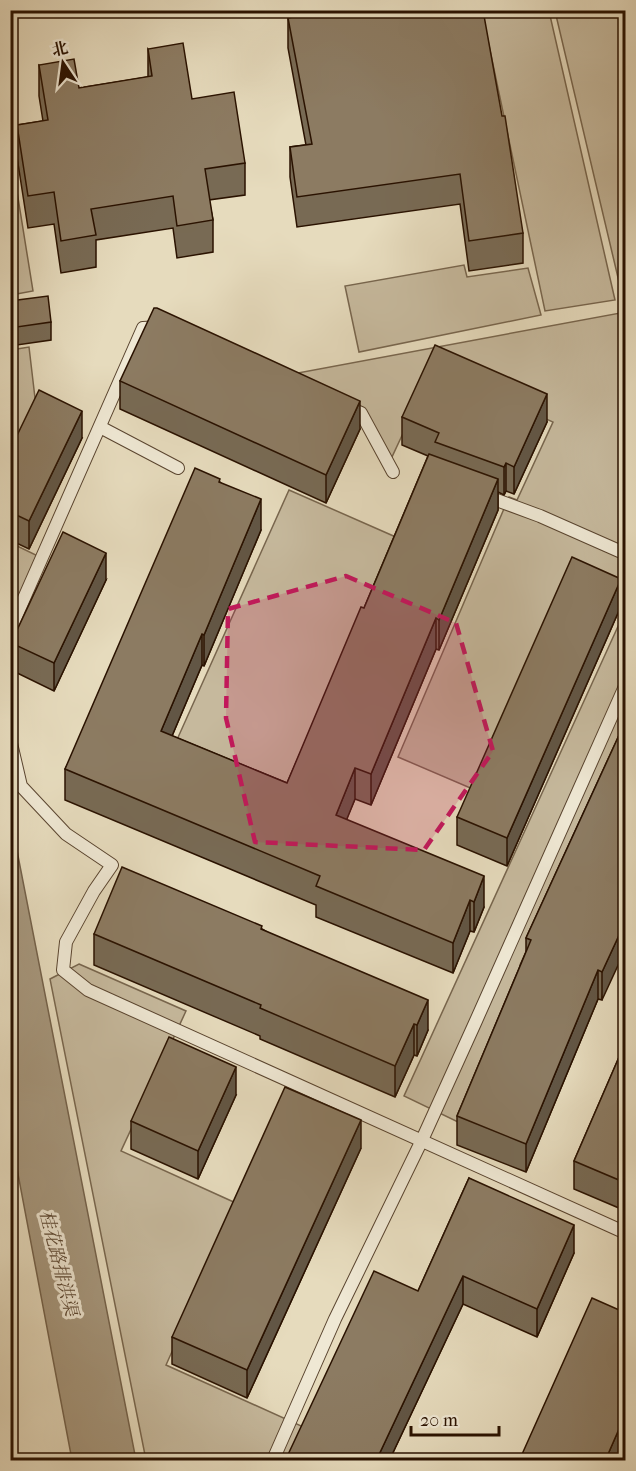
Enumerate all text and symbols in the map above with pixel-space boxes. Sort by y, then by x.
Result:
north arrow [33,33,93,93]
text: 北 [50,38,70,60]
water label: 桂花路排洪渠 [35,1208,82,1321]
scale bar [411,1399,500,1437]
text: 20 m [420,1410,458,1431]

